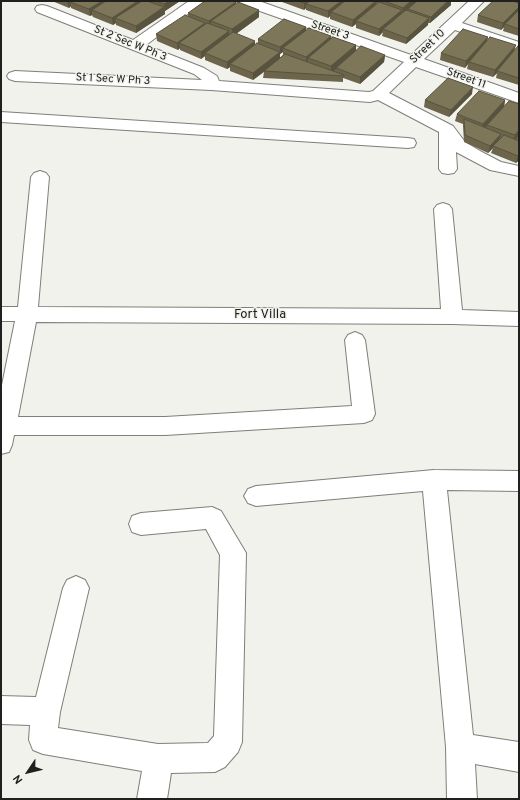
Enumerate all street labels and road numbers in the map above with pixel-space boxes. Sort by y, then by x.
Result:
street label: Street 3 [309,18,351,44]
street label: St 2 Sec W Ph 3 [92,23,168,65]
street label: Street 10 [408,27,448,67]
street label: Street 11 [444,66,488,92]
street label: St 1 Sec W Ph 3 [75,71,151,89]
street label: Fort Villa [234,307,286,323]

